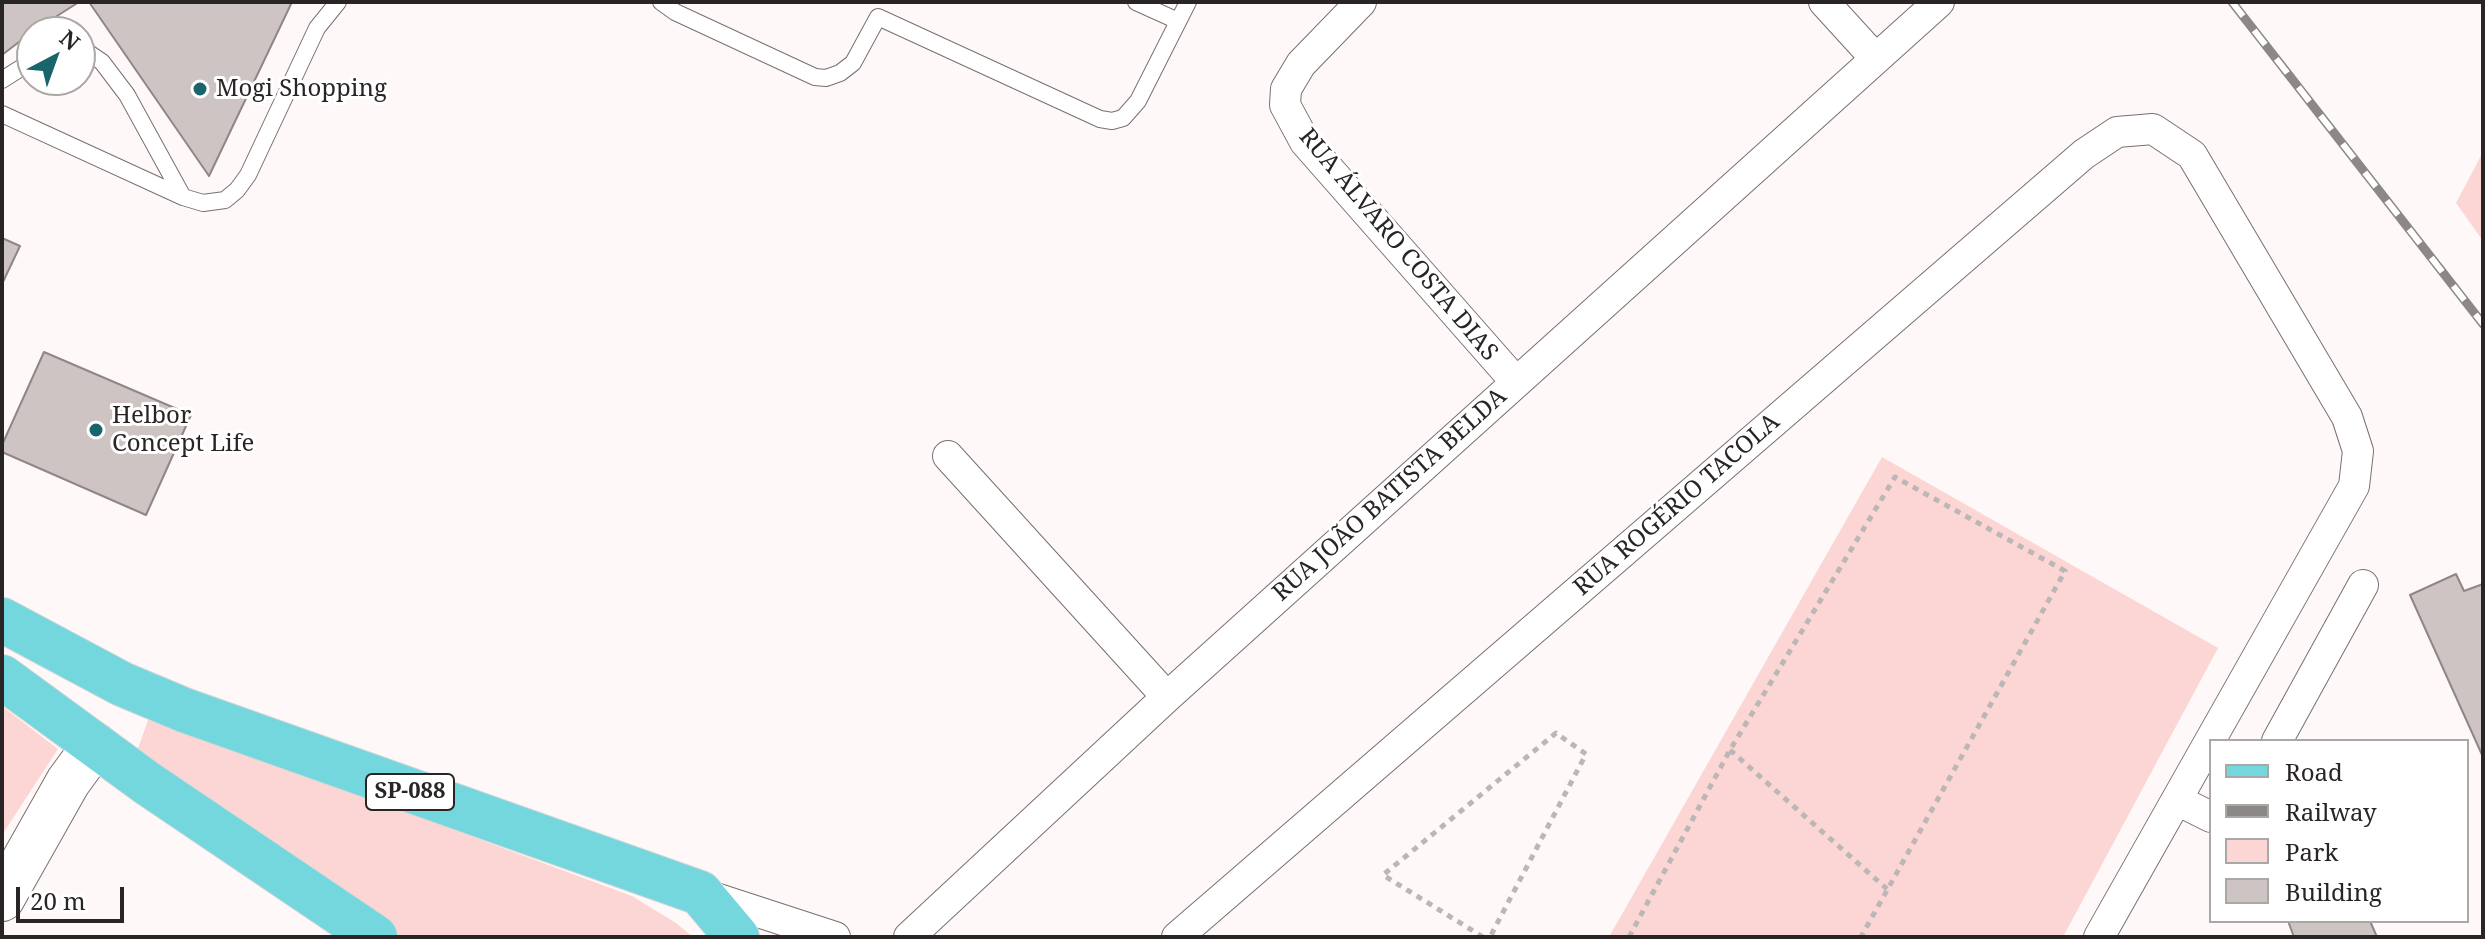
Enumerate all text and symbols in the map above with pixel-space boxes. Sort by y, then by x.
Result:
north arrow [16,16,96,96]
text: N [54,22,87,56]
place label: Mogi Shopping [216,75,387,103]
marker: Mogi Shopping [191,80,209,98]
street label: RUA ÁLVARO COSTA DIAS [1292,123,1504,367]
street label: RUA JOÃO BATISTA BELDA [1267,382,1513,608]
place label: Helbor Concept Life [112,402,254,458]
street label: RUA ROGÉRIO TACOLA [1568,408,1786,602]
marker: Helbor Concept Life [87,421,105,439]
legend [2209,739,2469,923]
text: Road [2285,755,2343,788]
road number: SP-088 [366,774,454,810]
text: Railway [2285,795,2377,828]
text: Park [2285,835,2338,868]
scale bar [20,871,128,921]
text: Building [2285,875,2382,908]
text: 20 m [30,884,86,917]

